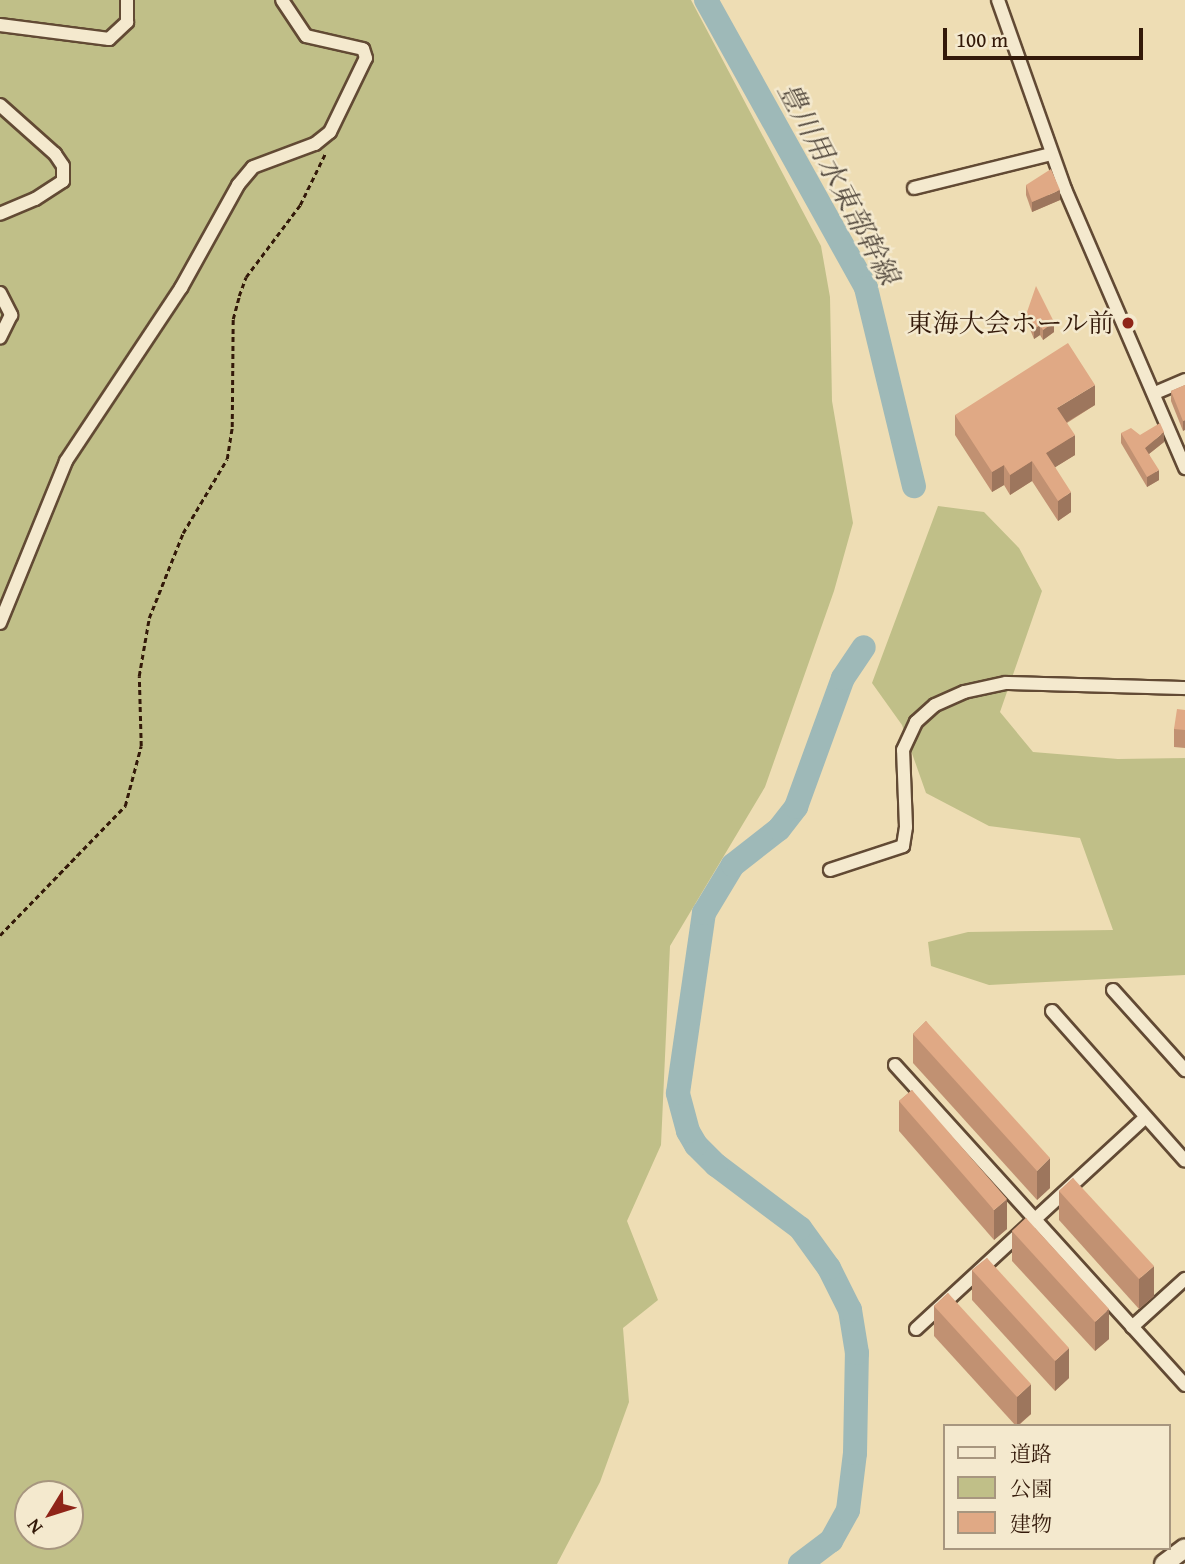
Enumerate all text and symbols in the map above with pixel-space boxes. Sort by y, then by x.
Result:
scale bar [947,14,1146,58]
text: 100 m [956,24,1008,55]
water label: 豊川用水東部幹線 [772,76,906,290]
place label: 東海大会ホール前 [906,307,1114,339]
marker: 東海大会ホール前 [1120,315,1136,331]
legend [944,1424,1171,1550]
text: 道路 [1010,1438,1052,1469]
text: 公園 [1010,1473,1052,1504]
north arrow [14,1480,84,1550]
text: 建物 [1010,1508,1052,1539]
text: N [19,1513,49,1540]

